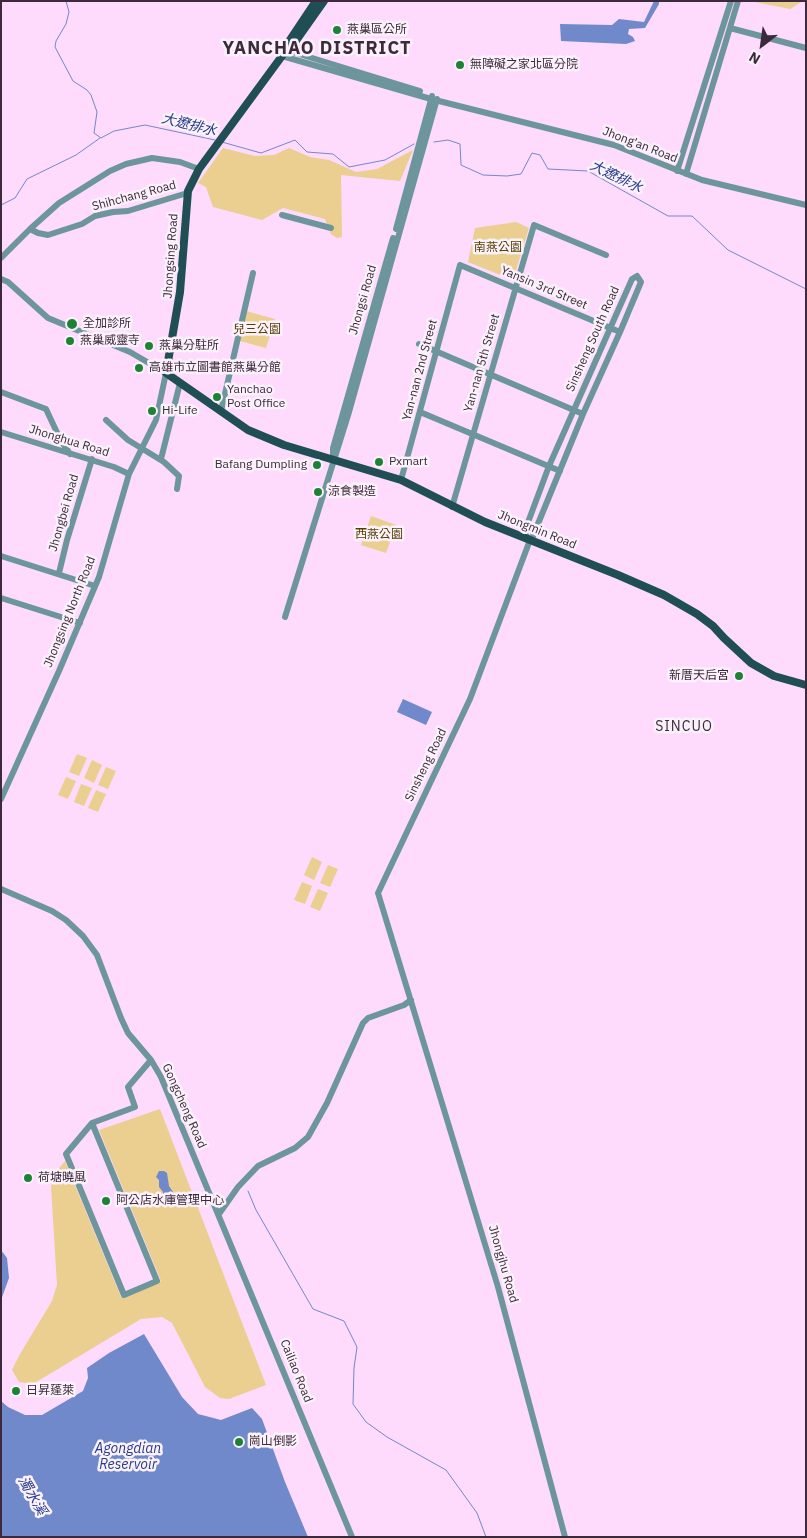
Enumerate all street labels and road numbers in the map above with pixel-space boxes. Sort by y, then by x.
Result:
street label: Jhong'an Road [600,124,680,166]
street label: Shihchang Road [90,178,178,214]
street label: Jhongsing Road [161,213,181,299]
street label: Jhongsi Road [346,263,380,337]
street label: Yansin 3rd Street [499,263,589,313]
street label: Sinsheng South Road [563,284,623,394]
street label: Yan-nan 5th Street [461,312,503,414]
street label: Yan-nan 2nd Street [400,318,440,422]
street label: Jhonghua Road [27,422,111,460]
street label: Jhongbei Road [46,473,82,553]
street label: Jhongmin Road [496,508,578,552]
street label: Jhongsing North Road [41,554,99,670]
street label: Sinsheng Road [402,726,450,804]
street label: Gongcheng Road [159,1061,209,1151]
street label: Jhongjhu Road [485,1224,521,1304]
street label: Cailiao Road [277,1337,315,1405]

